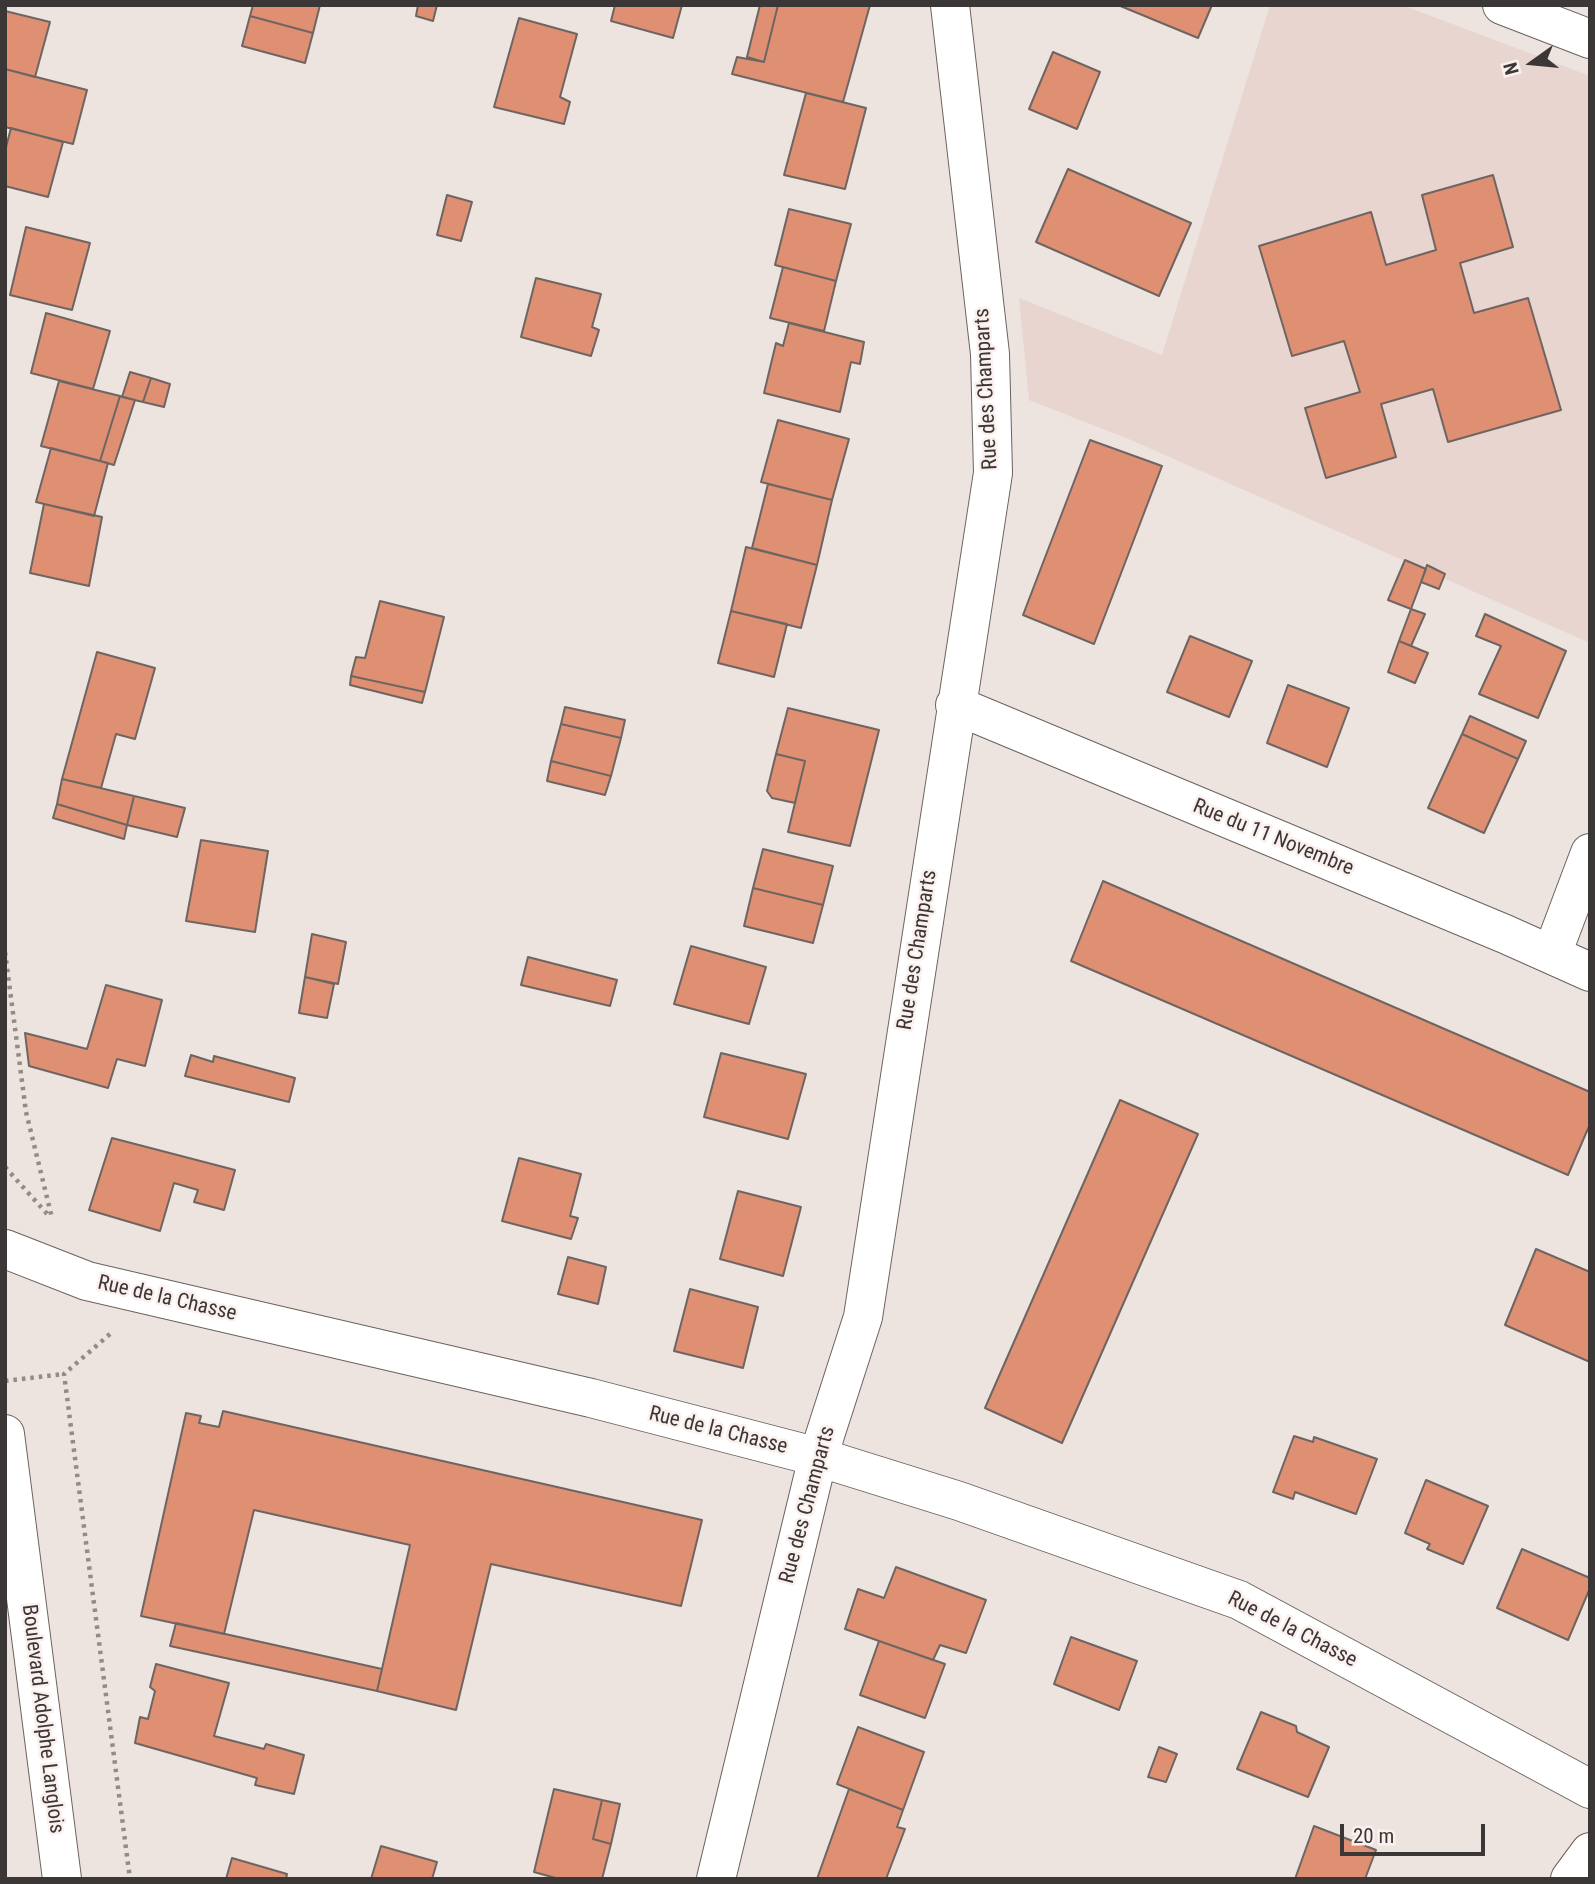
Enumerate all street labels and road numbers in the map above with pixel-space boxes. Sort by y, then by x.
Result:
street label: Rue des Champarts [970,308,1004,470]
street label: Rue du 11 Novembre [1189,794,1357,882]
street label: Rue des Champarts [893,868,943,1032]
street label: Rue de la Chasse [95,1271,239,1327]
street label: Rue de la Chasse [646,1402,790,1460]
street label: Rue des Champarts [775,1424,841,1586]
street label: Rue de la Chasse [1223,1587,1361,1673]
street label: Boulevard Adolphe Langlois [15,1603,69,1835]

